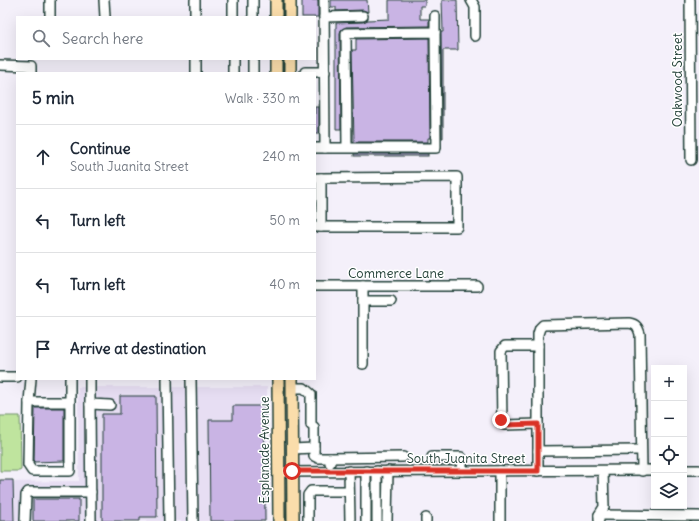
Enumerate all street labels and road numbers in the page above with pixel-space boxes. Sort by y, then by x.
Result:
street label: Oakwood Street [669,32,686,127]
street label: Commerce Lane [348,265,444,282]
street label: Esplanade Avenue [256,396,273,504]
street label: South Juanita Street [407,450,526,467]

